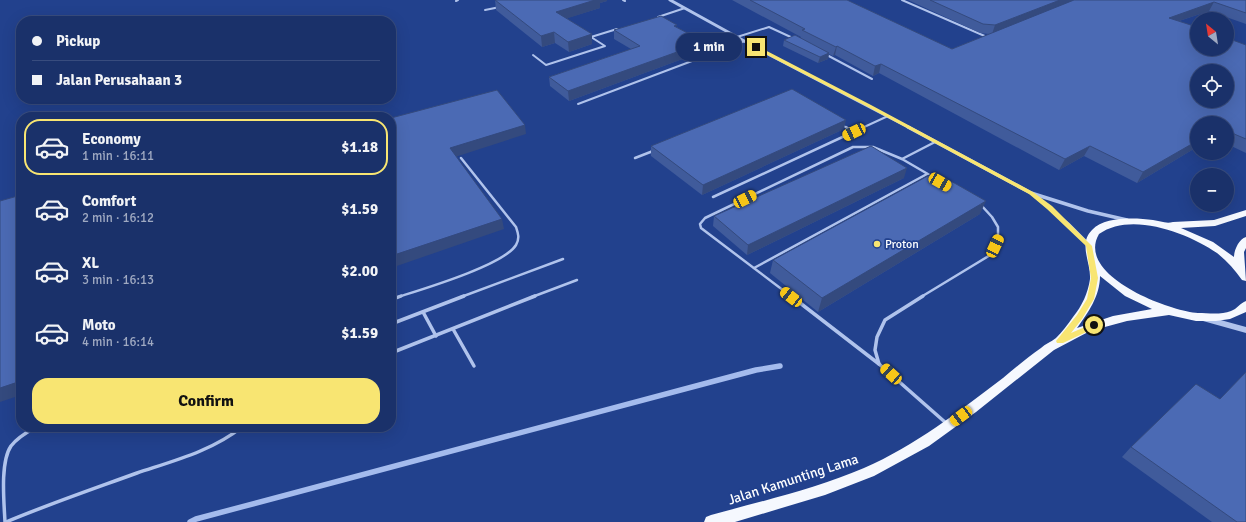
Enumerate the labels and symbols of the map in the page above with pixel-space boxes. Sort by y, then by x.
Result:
north arrow [1190,12,1234,56]
callout: 1 min [676,33,742,61]
route end [747,38,765,56]
car [841,121,867,143]
car [927,171,953,193]
car [732,188,758,210]
car [984,233,1006,259]
place label: Proton [885,237,919,252]
marker: Proton [872,239,882,249]
car [778,285,804,309]
route start [1085,316,1103,334]
car [878,362,904,386]
car [948,404,974,428]
street label: Jalan Kamunting Lama [726,450,861,509]

